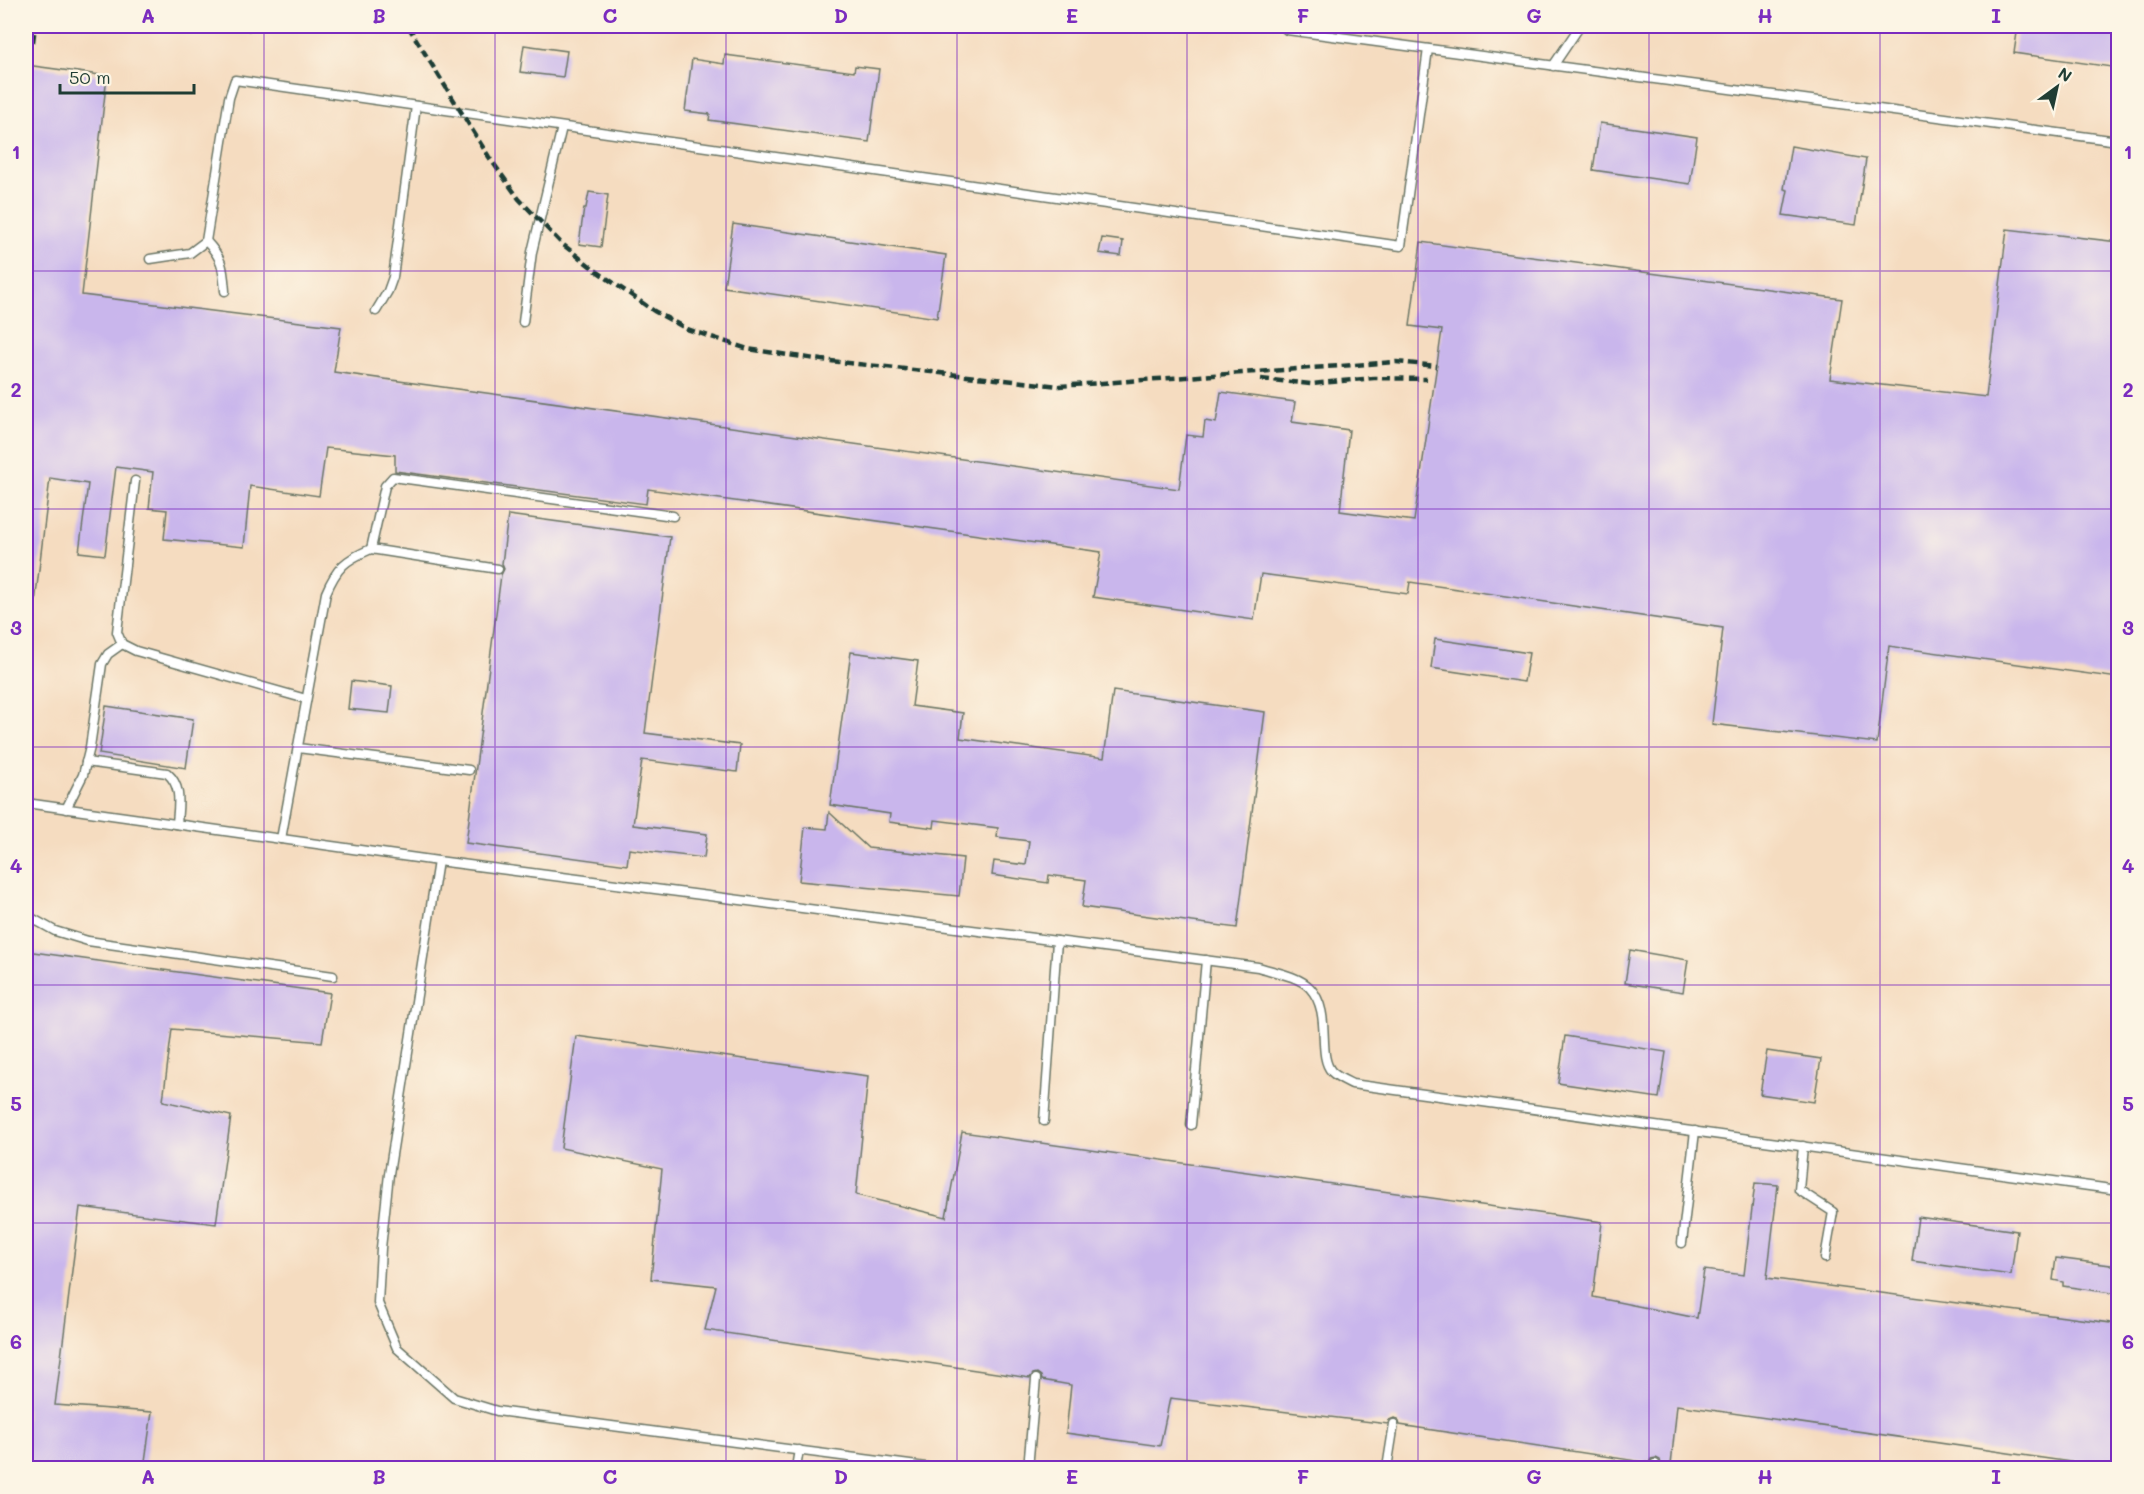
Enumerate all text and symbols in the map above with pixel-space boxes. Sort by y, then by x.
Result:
text: A [141,2,155,28]
text: B [372,2,386,28]
text: C [603,2,618,28]
text: D [834,2,848,28]
text: E [1066,2,1078,28]
text: F [1297,2,1310,28]
text: G [1526,2,1542,28]
text: H [1757,2,1773,28]
text: I [1991,2,2001,28]
scale bar [60,57,194,95]
north arrow [2027,57,2087,117]
text: N [2055,62,2076,86]
text: 50 m [69,65,111,89]
text: 1 [12,138,20,164]
text: 1 [2124,138,2132,164]
text: 2 [10,376,22,402]
text: 2 [2122,376,2134,402]
text: 3 [10,614,22,640]
text: 3 [2122,614,2134,640]
text: 4 [10,852,23,878]
text: 4 [2122,852,2135,878]
text: 5 [10,1090,22,1116]
text: 5 [2122,1090,2134,1116]
text: 6 [10,1328,22,1354]
text: 6 [2122,1328,2134,1354]
text: A [141,1463,155,1489]
text: B [372,1463,386,1489]
text: C [603,1463,618,1489]
text: D [834,1463,848,1489]
text: E [1066,1463,1078,1489]
text: F [1297,1463,1310,1489]
text: G [1526,1463,1542,1489]
text: H [1757,1463,1773,1489]
text: I [1991,1463,2001,1489]

